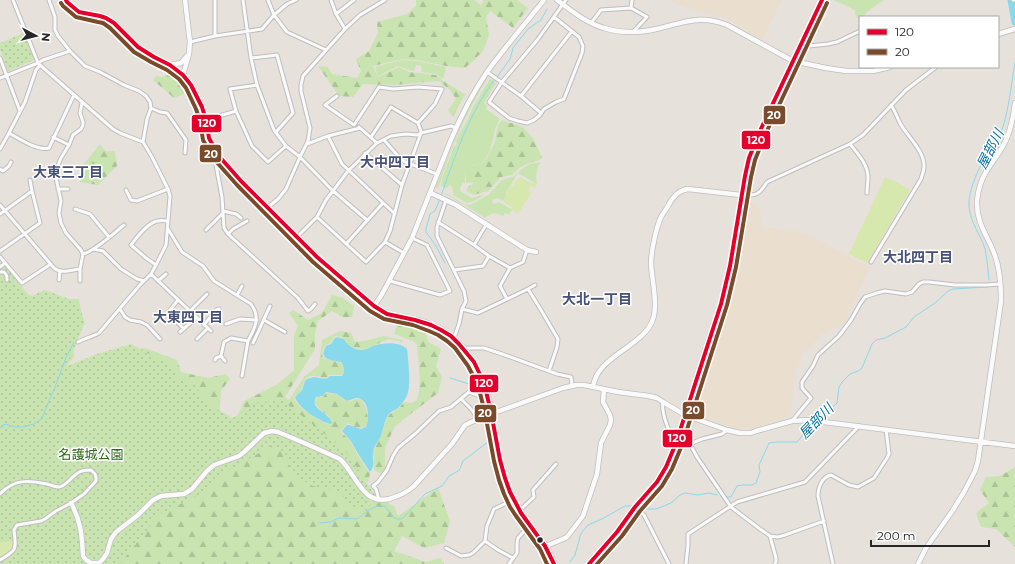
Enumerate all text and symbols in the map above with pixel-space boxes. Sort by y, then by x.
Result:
north arrow [16,16,56,56]
legend [859,16,999,68]
text: 120 [895,24,914,39]
text: N [38,32,53,42]
text: 20 [895,44,910,59]
line badge: 20 [763,105,786,125]
text: 20 [767,108,782,122]
line badge: 120 [191,114,222,133]
text: 120 [198,116,217,130]
water label: 屋部川 [972,124,1008,172]
line badge: 120 [741,130,771,150]
text: 120 [747,133,766,147]
line badge: 20 [199,144,222,163]
text: 20 [204,147,219,161]
district label: 大中四丁目 [360,153,430,171]
district label: 大東三丁目 [33,163,103,181]
district label: 大北四丁目 [883,248,953,266]
district label: 大北一丁目 [562,290,632,308]
district label: 大東四丁目 [153,308,223,326]
line badge: 120 [469,374,499,393]
text: 120 [475,376,494,390]
water label: 屋部川 [795,398,838,442]
line badge: 20 [682,401,705,420]
text: 20 [686,403,701,417]
line badge: 20 [474,404,497,423]
text: 20 [478,406,493,420]
line badge: 120 [662,429,693,448]
text: 120 [668,431,687,445]
park label: 名護城公園 [58,446,124,462]
scale bar [871,522,989,548]
text: 200 m [877,528,916,543]
unlabelled marker [535,535,545,545]

